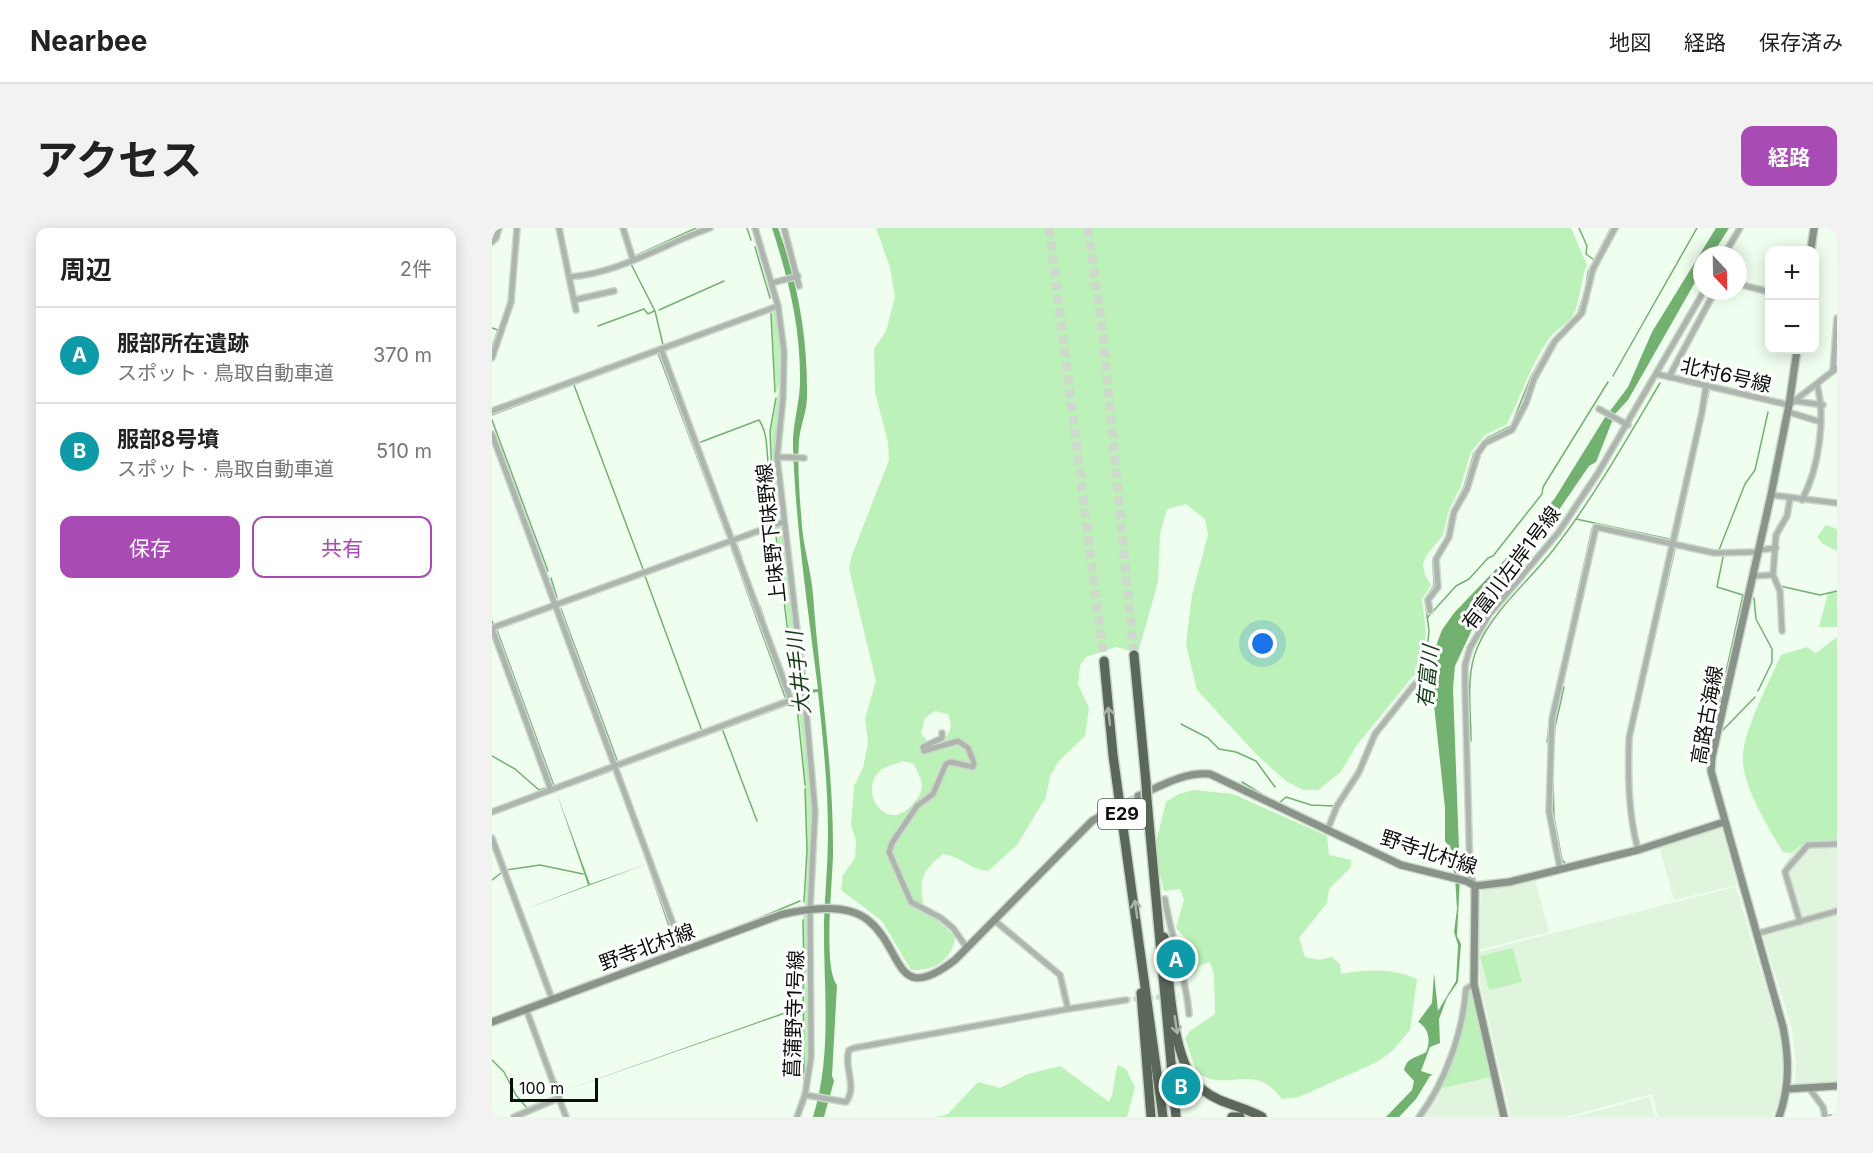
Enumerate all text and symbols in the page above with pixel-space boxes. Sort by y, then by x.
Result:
text: Nearbee [30,24,147,58]
text: 地図 [1609,30,1651,55]
text: 経路 [1684,30,1726,55]
text: 保存済み [1759,30,1843,55]
button: 経路 [1741,126,1837,186]
text: アクセス [36,134,202,185]
north arrow [1693,246,1747,300]
map controls [1765,246,1819,354]
button: + [1765,246,1819,300]
text: 周辺 [60,254,112,285]
text: 2件 [400,257,432,281]
button: − [1765,300,1819,354]
text: 服部所在遺跡 [117,330,249,356]
text: A [72,343,87,367]
text: 370 m [373,343,432,367]
street label: 北村6号線 [1678,353,1774,397]
text: スポット · 鳥取自動車道 [117,361,334,385]
text: 服部8号墳 [117,426,219,452]
text: B [73,439,86,463]
text: 510 m [376,439,432,463]
text: スポット · 鳥取自動車道 [117,457,334,481]
street label: 上味野下味野線 [752,462,790,604]
street label: 有富川左岸1号線 [1457,502,1565,634]
button: 保存 [60,516,240,578]
button: 共有 [252,516,432,578]
water label: 大井手川 [781,628,815,716]
your location [1248,629,1277,658]
water label: 有富川 [1412,642,1443,710]
street label: 高路古海線 [1686,664,1728,766]
one-way arrow [1104,706,1115,726]
road number: E29 [1098,799,1146,829]
street label: 野寺北村線 [1378,825,1480,879]
one-way arrow [1130,900,1141,920]
street label: 野寺北村線 [596,919,698,975]
pin: A [1156,936,1196,982]
street label: 菖蒲野寺1号線 [780,950,808,1078]
one-way arrow [1171,1015,1182,1035]
pin: B [1162,1064,1200,1108]
scale bar [510,1075,598,1102]
text: 100 m [519,1078,564,1098]

